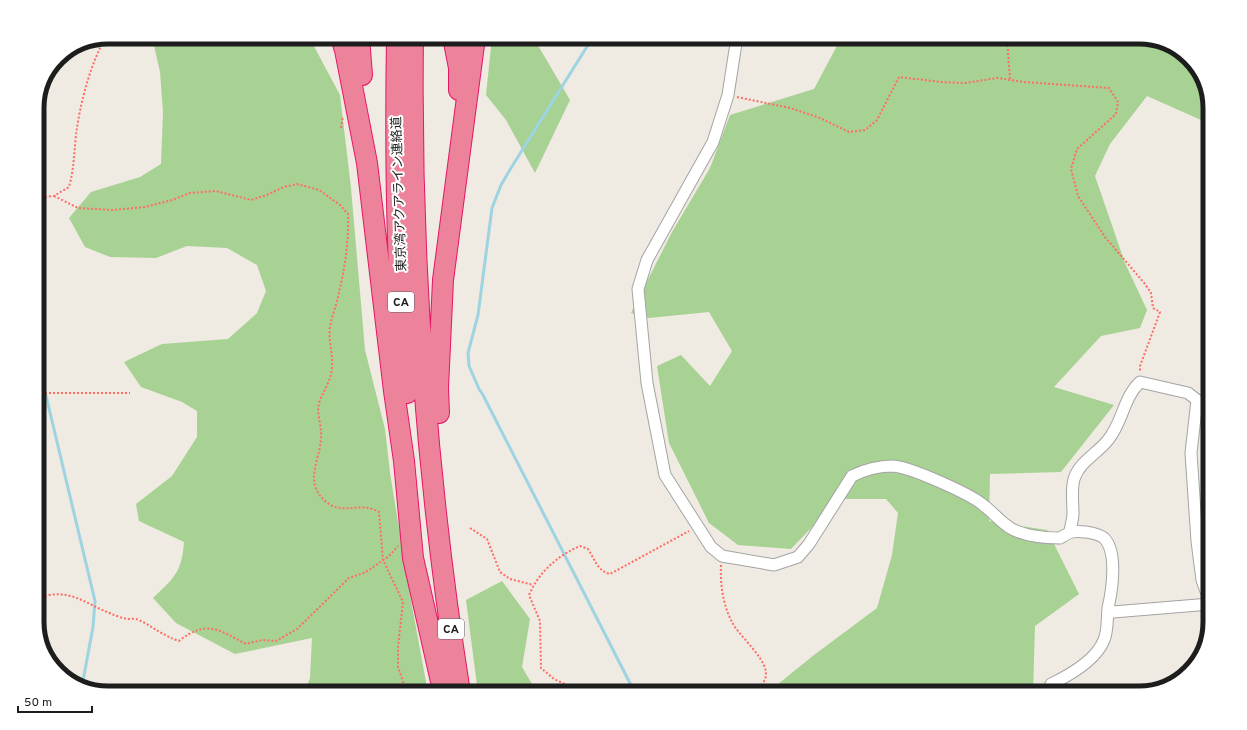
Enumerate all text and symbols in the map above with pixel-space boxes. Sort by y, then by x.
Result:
street label: 東京湾アクアライン連絡道 [388,116,411,272]
road number: CA [388,292,414,312]
road number: CA [438,619,464,639]
scale bar [18,688,92,714]
text: 50 m [24,695,52,711]

